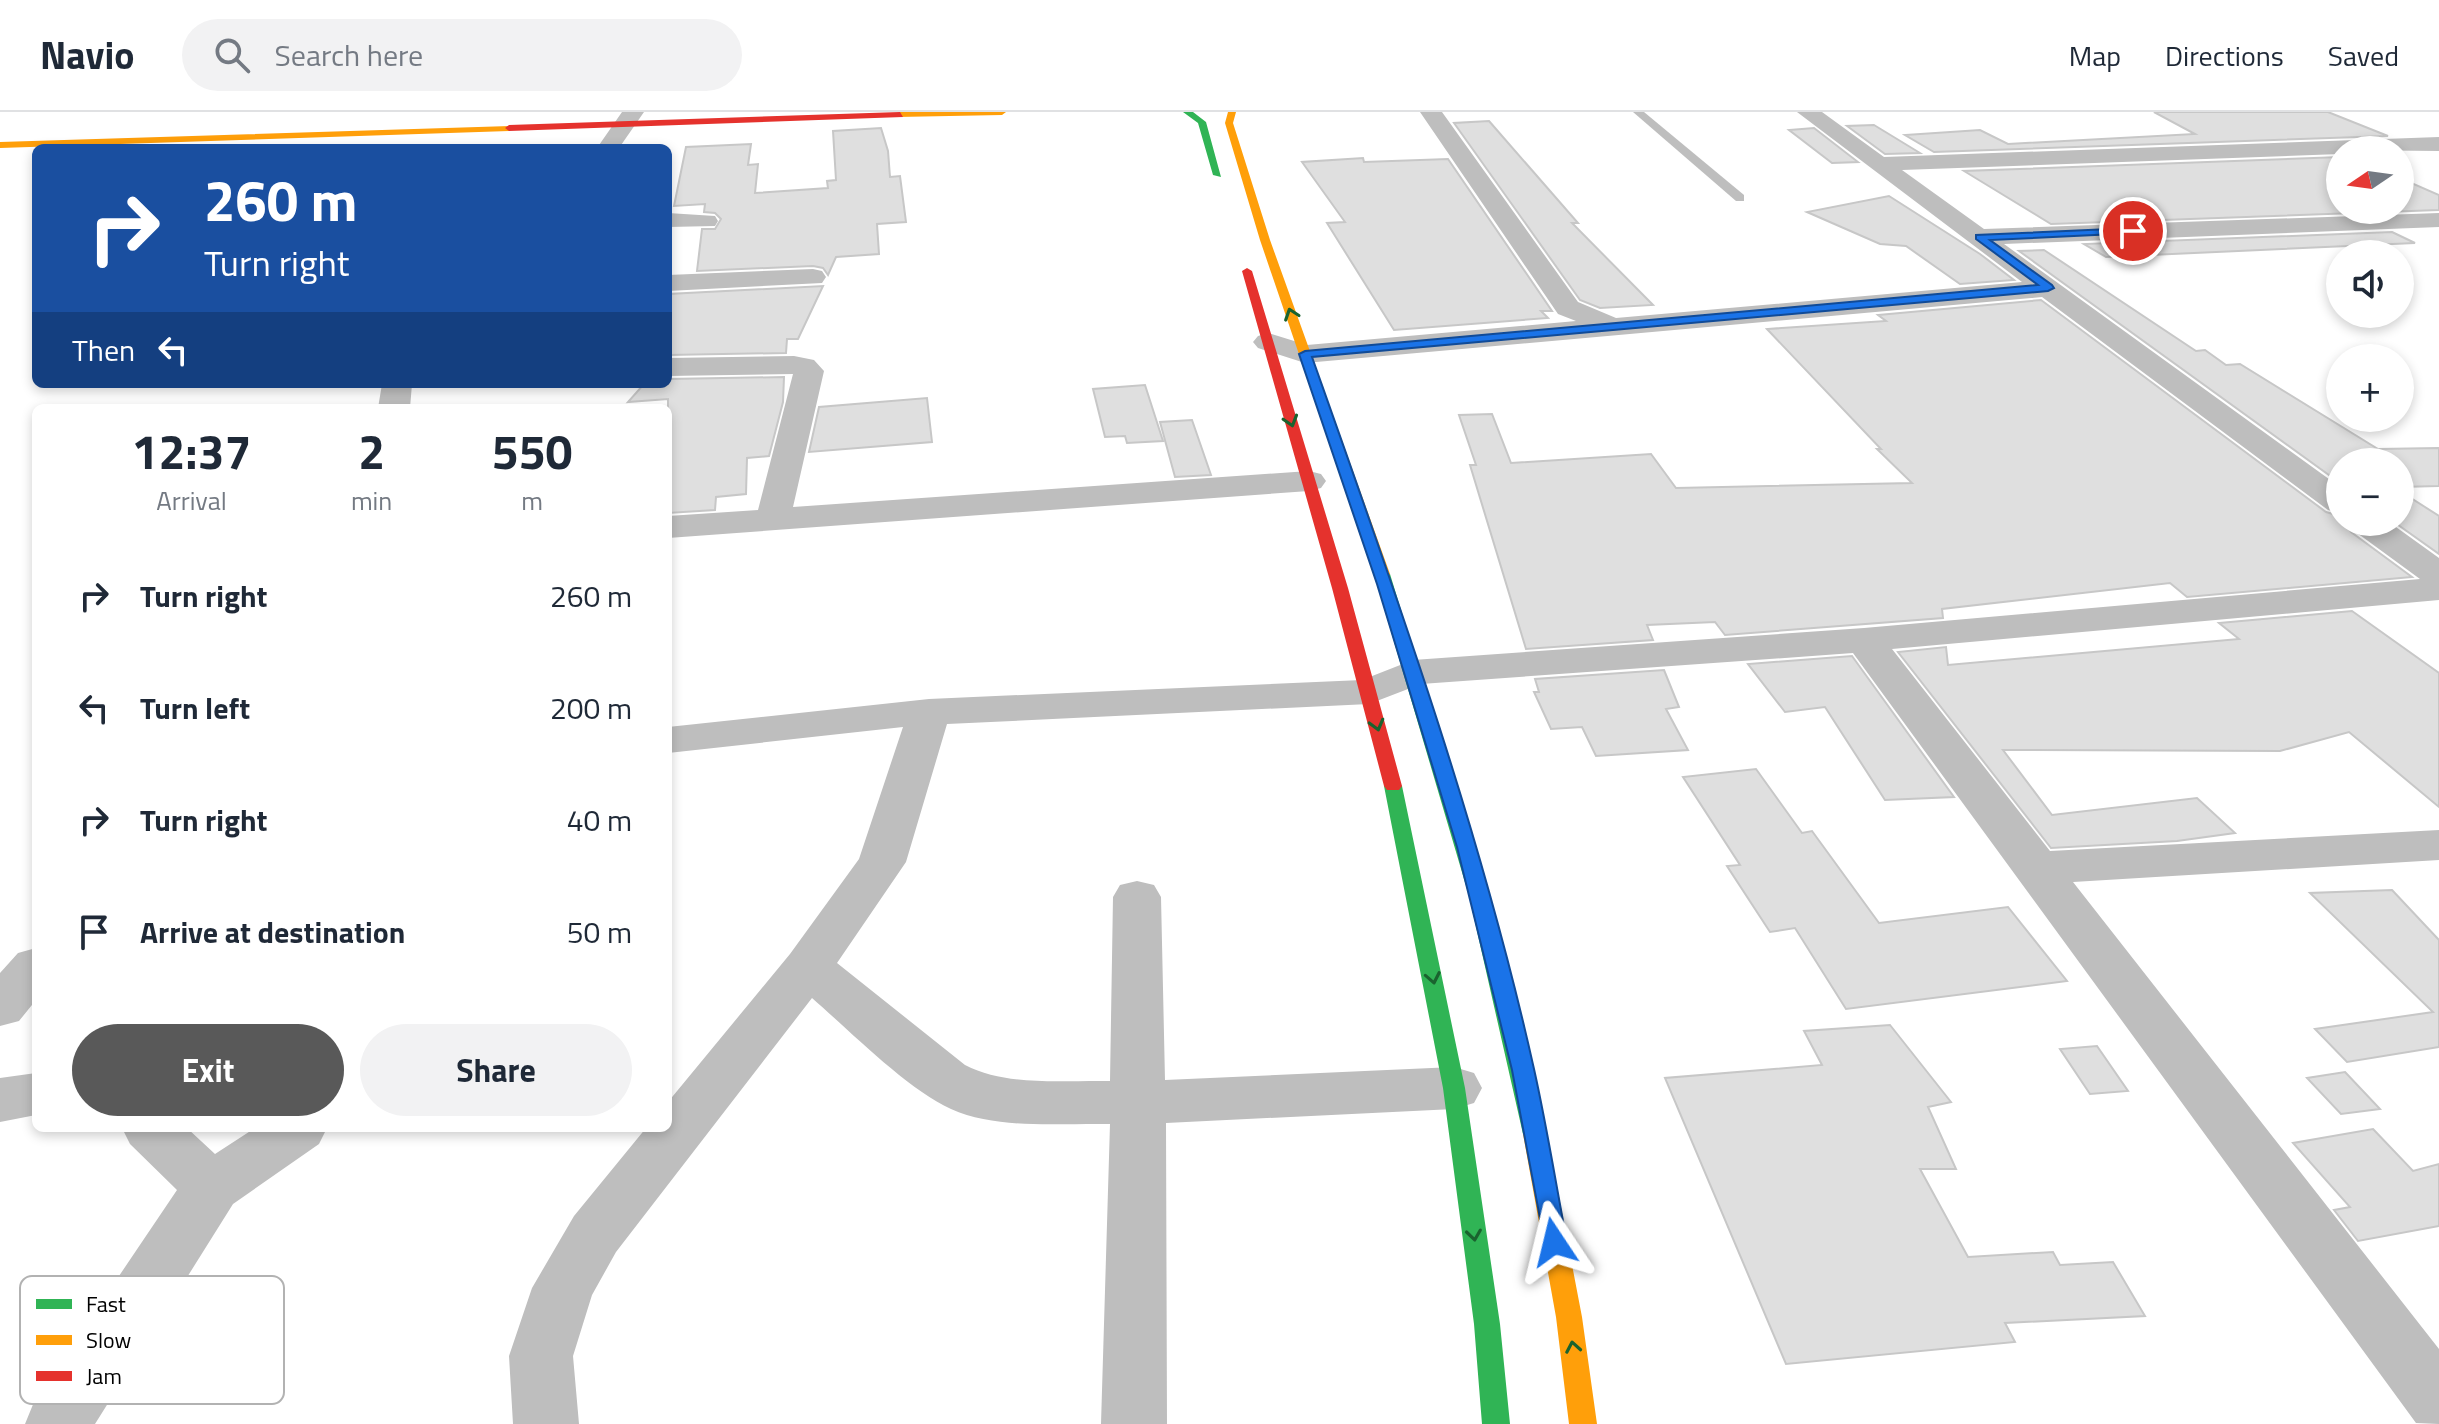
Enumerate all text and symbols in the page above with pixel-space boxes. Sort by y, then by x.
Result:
search box [182,19,742,91]
text: Navio [40,26,134,84]
text: Search here [274,32,423,78]
icon: search [210,33,254,77]
text: Map [2069,34,2121,77]
text: Directions [2165,34,2284,77]
text: Saved [2328,34,2399,77]
north arrow [2326,136,2414,224]
map controls [2326,136,2414,536]
text: 260 m [204,158,357,243]
icon: right [72,176,176,280]
pin [2099,197,2167,265]
icon: arrive [2111,209,2155,253]
text: Turn right [204,235,349,290]
button: sound [2326,240,2414,328]
one-way arrow [1285,308,1301,322]
text: Then [72,327,135,373]
icon: left [151,328,195,372]
button: + [2326,344,2414,432]
one-way arrow [1282,413,1298,427]
text: 12:37 [132,415,251,488]
text: 2 [358,415,385,488]
text: 550 [492,415,572,488]
button: − [2326,448,2414,536]
text: Arrival [156,481,227,520]
text: min [351,481,392,520]
text: m [521,481,543,520]
text: Turn right [140,573,268,619]
text: 260 m [550,573,632,619]
icon: right [72,574,116,618]
text: Turn left [140,685,250,731]
text: 200 m [550,685,632,731]
icon: left [72,686,116,730]
one-way arrow [1368,717,1385,731]
text: Turn right [140,797,268,843]
text: 40 m [567,797,632,843]
icon: right [72,798,116,842]
text: Arrive at destination [140,909,405,955]
text: 50 m [567,909,632,955]
icon: arrive [72,910,116,954]
one-way arrow [1423,972,1440,985]
button: Exit [72,1024,344,1116]
button: Share [360,1024,632,1116]
position arrow [1512,1200,1596,1284]
one-way arrow [1466,1229,1483,1242]
legend [20,1276,284,1404]
text: Fast [86,1287,126,1321]
text: Slow [86,1323,132,1357]
one-way arrow [1566,1340,1583,1353]
text: Jam [86,1359,122,1393]

